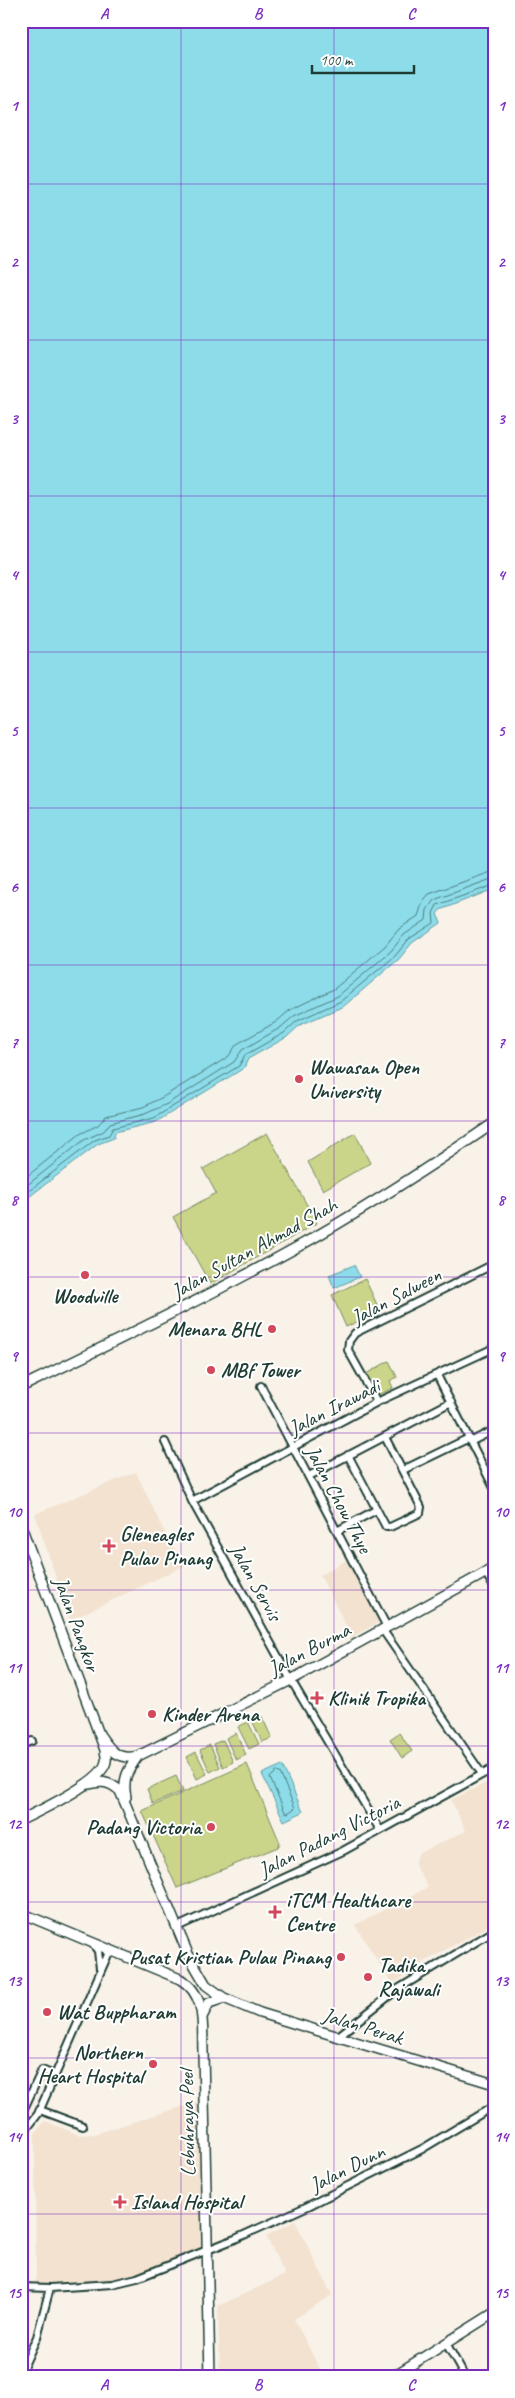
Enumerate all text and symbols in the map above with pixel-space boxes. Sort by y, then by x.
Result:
text: A [100,4,110,24]
text: B [254,4,264,24]
text: C [407,4,417,24]
scale bar [312,42,415,74]
text: 100 m [320,51,354,70]
text: 1 [10,96,19,116]
text: 1 [497,96,506,116]
text: 2 [10,252,19,272]
text: 2 [497,252,506,272]
text: 3 [10,409,19,429]
text: 3 [497,409,506,429]
text: 4 [10,565,19,585]
text: 4 [497,565,506,585]
text: 5 [11,721,20,741]
text: 5 [498,721,507,741]
text: 6 [10,877,19,897]
text: 6 [497,877,506,897]
text: 7 [10,1033,19,1053]
text: 7 [497,1033,506,1053]
place label: Wawasan Open University [309,1054,419,1104]
marker: Wawasan Open University [293,1073,305,1085]
text: 8 [10,1190,19,1210]
text: 8 [497,1190,506,1210]
street label: Jalan Sultan Ahmad Shah [166,1191,343,1305]
street label: Jalan Salween [346,1261,446,1331]
marker: Woodville [79,1269,91,1281]
place label: Woodville [53,1283,119,1309]
place label: Menara BHL [168,1316,263,1342]
marker: Menara BHL [266,1323,278,1335]
text: 9 [10,1346,19,1366]
text: 9 [497,1346,506,1366]
place label: MBf Tower [221,1357,302,1383]
marker: MBf Tower [205,1364,217,1376]
street label: Jalan Irawadi [283,1372,387,1441]
street label: Jalan Chow Thye [299,1440,379,1559]
text: 10 [7,1502,23,1522]
text: 10 [494,1502,510,1522]
place label: Gleneagles Pulau Pinang [120,1521,213,1571]
street label: Jalan Servis [224,1538,289,1627]
marker: Gleneagles Pulau Pinang [102,1539,116,1553]
street label: Jalan Pangkor [48,1572,107,1676]
street label: Jalan Burma [263,1616,356,1682]
text: 11 [7,1658,23,1678]
text: 11 [494,1658,510,1678]
place label: Klinik Tropika [328,1685,426,1711]
marker: Klinik Tropika [310,1691,324,1705]
place label: Kinder Arena [162,1701,260,1727]
marker: Kinder Arena [146,1708,158,1720]
street label: Jalan Padang Victoria [253,1788,405,1883]
text: 12 [7,1814,23,1834]
place label: Padang Victoria [86,1814,203,1840]
text: 12 [494,1814,510,1834]
marker: Padang Victoria [205,1821,217,1833]
place label: iTCM Healthcare Centre [286,1887,412,1937]
marker: iTCM Healthcare Centre [268,1905,282,1919]
place label: Pusat Kristian Pulau Pinang [129,1944,332,1970]
marker: Pusat Kristian Pulau Pinang [335,1951,347,1963]
place label: Tadika Rajawali [378,1952,442,2002]
text: 13 [7,1971,23,1991]
marker: Tadika Rajawali [362,1971,374,1983]
text: 13 [494,1971,510,1991]
place label: Wat Buppharam [57,1999,177,2025]
street label: Jalan Perak [319,2001,409,2051]
marker: Wat Buppharam [41,2006,53,2018]
place label: Northern Heart Hospital [37,2039,147,2089]
marker: Northern Heart Hospital [147,2058,159,2070]
street label: Lebuhraya Peel [173,2066,201,2176]
text: 14 [7,2127,23,2147]
text: 14 [494,2127,510,2147]
street label: Jalan Dunn [304,2138,389,2198]
place label: Island Hospital [131,2189,246,2215]
marker: Island Hospital [113,2195,127,2209]
text: 15 [7,2283,23,2303]
text: 15 [494,2283,510,2303]
text: A [100,2375,110,2395]
text: B [254,2375,264,2395]
text: C [407,2375,417,2395]

